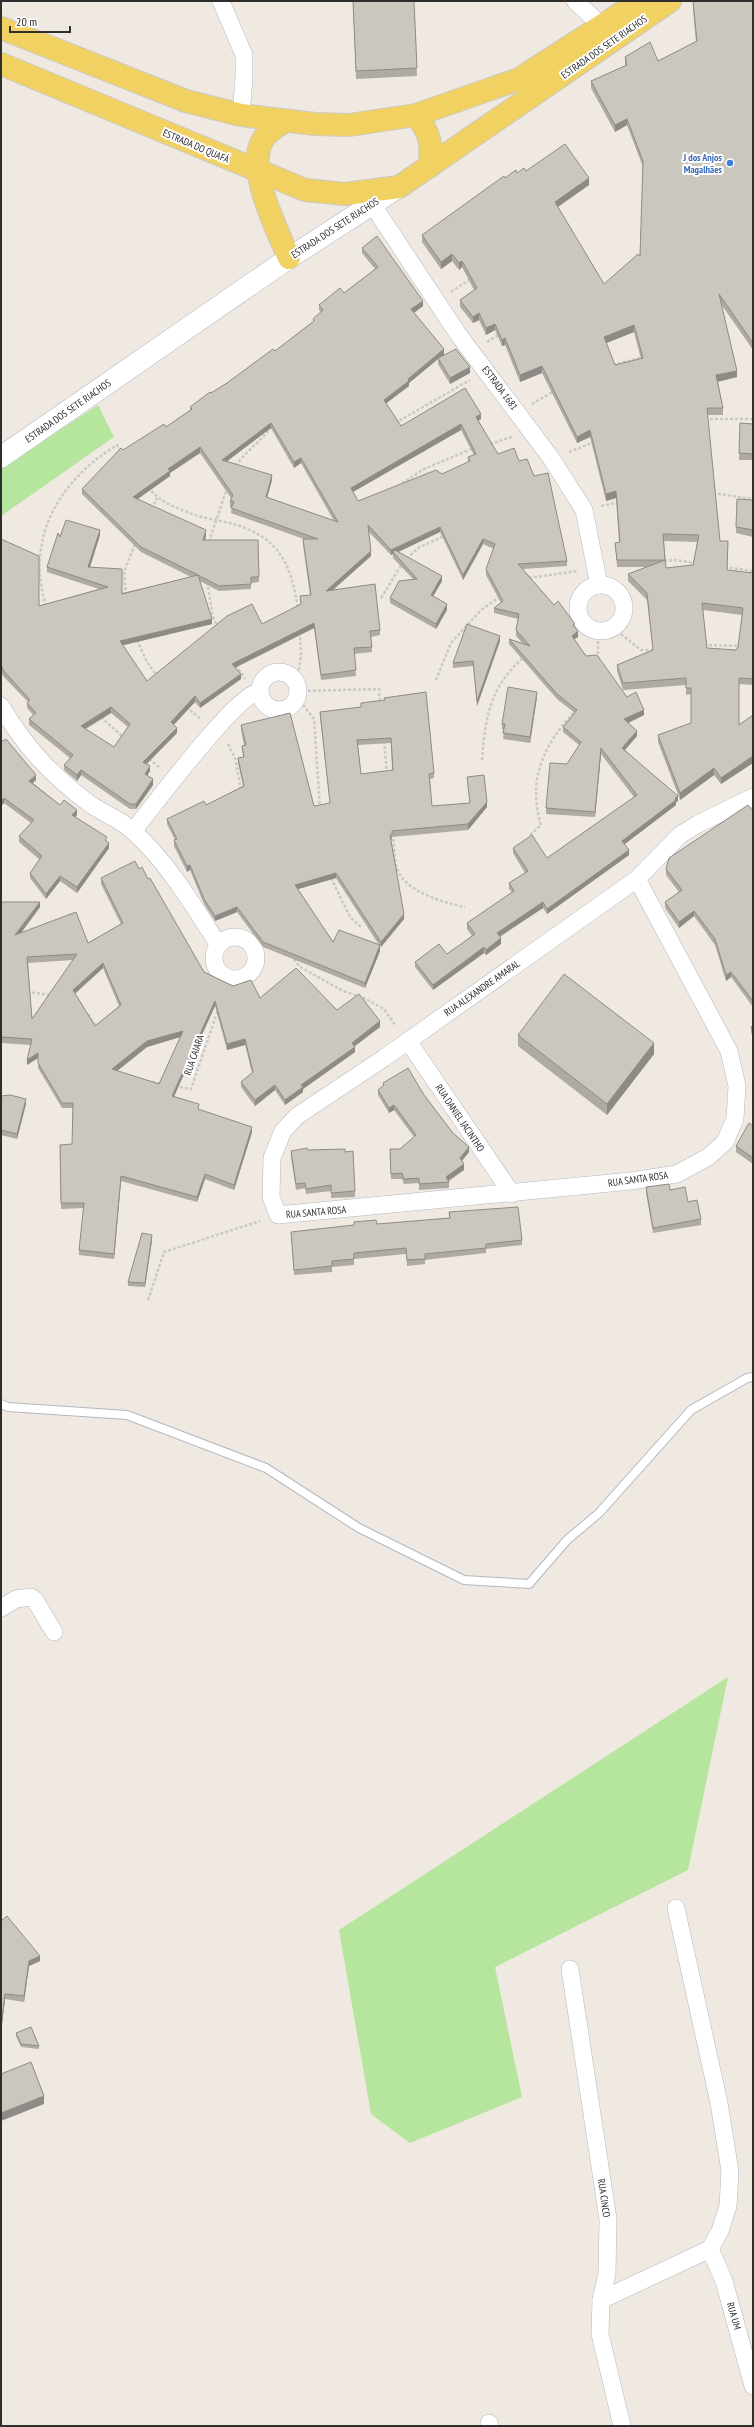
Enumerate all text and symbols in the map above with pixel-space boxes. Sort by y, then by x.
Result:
scale bar [10,8,70,34]
street label: ESTRADA DOS SETE RIACHOS [559,12,649,82]
text: 20 m [16,14,37,29]
street label: ESTRADA DO QUAFÁ [161,126,231,166]
place label: J dos Anjos Magalhães [682,151,723,176]
marker: J dos Anjos Magalhães [725,158,735,168]
street label: ESTRADA DOS SETE RIACHOS [289,195,381,261]
street label: ESTRADA 1681 [479,363,521,413]
street label: ESTRADA DOS SETE RIACHOS [23,376,113,446]
street label: RUA ALEXANDRE AMARAL [441,956,523,1019]
street label: RUA CAIARA [181,1033,207,1077]
street label: RUA DANIEL JACINTHO [433,1082,488,1155]
street label: RUA SANTA ROSA [607,1168,669,1190]
street label: RUA SANTA ROSA [285,1203,347,1221]
street label: RUA CINCO [595,2178,613,2219]
street label: RUA UM [724,2301,744,2331]

